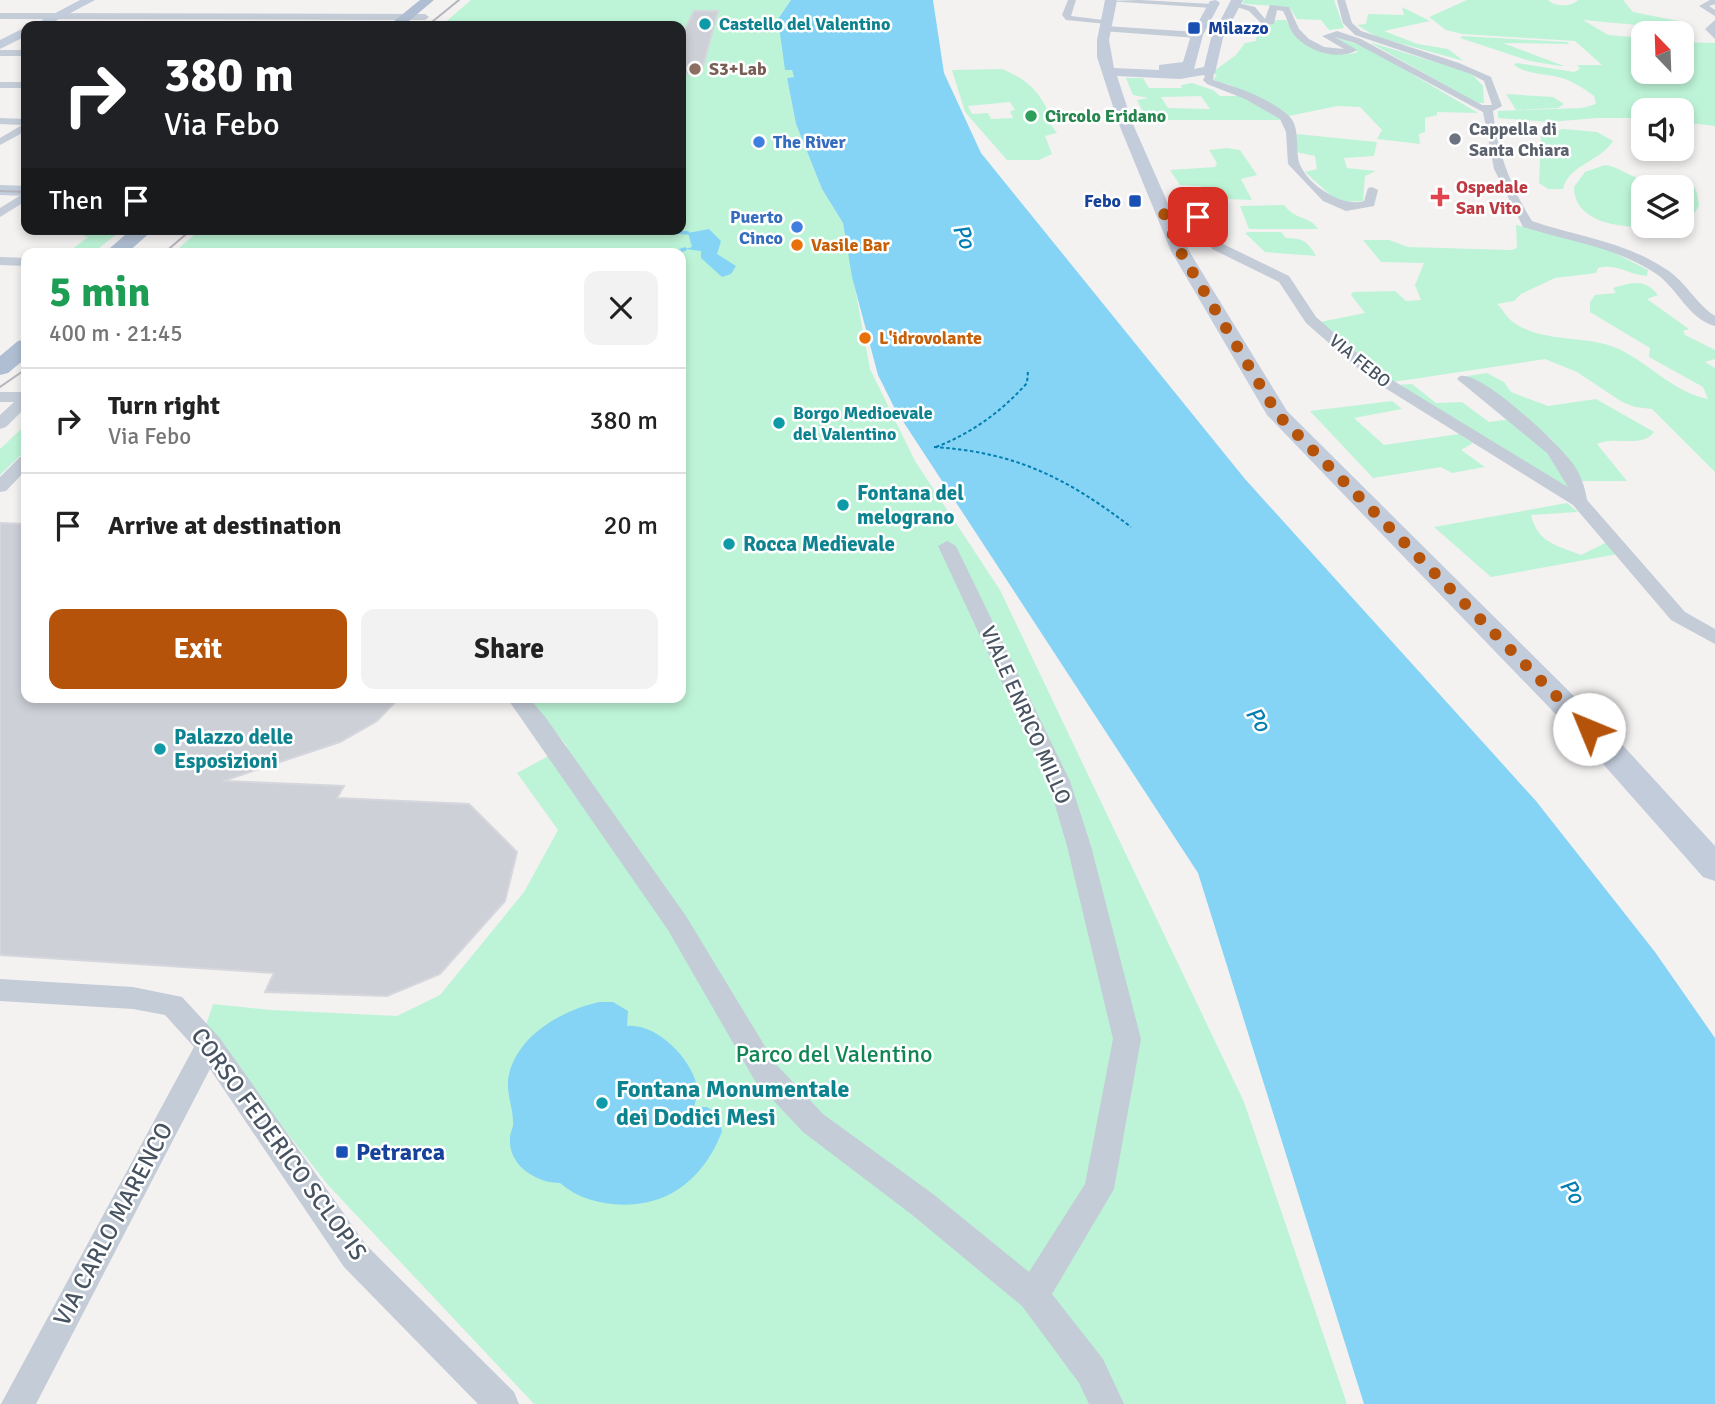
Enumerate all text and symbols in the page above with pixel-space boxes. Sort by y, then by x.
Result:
place label: Castello del Valentino [719,13,890,35]
marker: Castello del Valentino [697,16,713,32]
place label: Milazzo [1208,17,1269,39]
marker: Milazzo [1186,20,1202,36]
north arrow [1631,21,1694,84]
map controls [1631,21,1694,238]
text: 380 m [164,45,294,105]
icon: right [49,49,140,140]
place label: S3+Lab [709,58,767,80]
marker: S3+Lab [687,61,703,77]
button: sound [1631,98,1694,161]
text: Via Febo [164,105,280,144]
place label: Circolo Eridano [1045,105,1166,127]
marker: Circolo Eridano [1023,108,1039,124]
place label: Cappella di Santa Chiara [1469,118,1570,161]
place label: The River [773,131,847,153]
marker: Cappella di Santa Chiara [1447,131,1463,147]
marker: The River [751,134,767,150]
button: layers [1631,175,1694,238]
place label: Ospedale San Vito [1456,176,1528,219]
icon: arrive [117,182,155,220]
text: Then [49,185,103,217]
pin [1168,187,1228,247]
marker: Ospedale San Vito [1430,187,1450,207]
place label: Febo [1084,190,1121,212]
marker: Febo [1127,193,1143,209]
icon: arrive [1179,198,1217,236]
place label: Puerto Cinco [730,206,783,249]
marker: Puerto Cinco [789,219,805,235]
water label: Po [946,219,982,254]
place label: Vasile Bar [811,234,891,256]
marker: Vasile Bar [789,237,805,253]
text: 5 min [49,267,150,318]
button: close [584,271,658,345]
text: 400 m · 21:45 [49,319,183,348]
place label: L'idrovolante [879,327,982,349]
marker: L'idrovolante [857,330,873,346]
street label: VIA FEBO [1325,330,1395,392]
text: Turn right [108,390,220,422]
icon: right [49,402,87,440]
place label: Borgo Medioevale del Valentino [793,402,933,445]
text: 380 m [589,405,658,437]
marker: Borgo Medioevale del Valentino [771,415,787,431]
text: Via Febo [108,422,191,451]
place label: Fontana del melograno [857,480,964,530]
marker: Fontana del melograno [835,497,851,513]
icon: arrive [49,507,87,545]
text: Arrive at destination [108,510,341,542]
text: 20 m [603,510,658,542]
place label: Rocca Medievale [743,531,895,557]
marker: Rocca Medievale [721,536,737,552]
button: Exit [49,609,347,689]
button: Share [361,609,658,689]
street label: VIALE ENRICO MILLO [975,622,1077,808]
position arrow [1552,692,1626,766]
water label: Po [1239,701,1277,738]
place label: Palazzo delle Esposizioni [174,724,293,774]
marker: Palazzo delle Esposizioni [152,741,168,757]
street label: CORSO FEDERICO SCLOPIS [184,1022,374,1266]
park label: Parco del Valentino [735,1039,933,1069]
place label: Fontana Monumentale dei Dodici Mesi [616,1074,850,1132]
marker: Fontana Monumentale dei Dodici Mesi [594,1095,610,1111]
street label: VIA CARLO MARENCO [47,1117,179,1331]
place label: Petrarca [356,1137,445,1167]
marker: Petrarca [334,1144,350,1160]
water label: Po [1553,1173,1591,1210]

